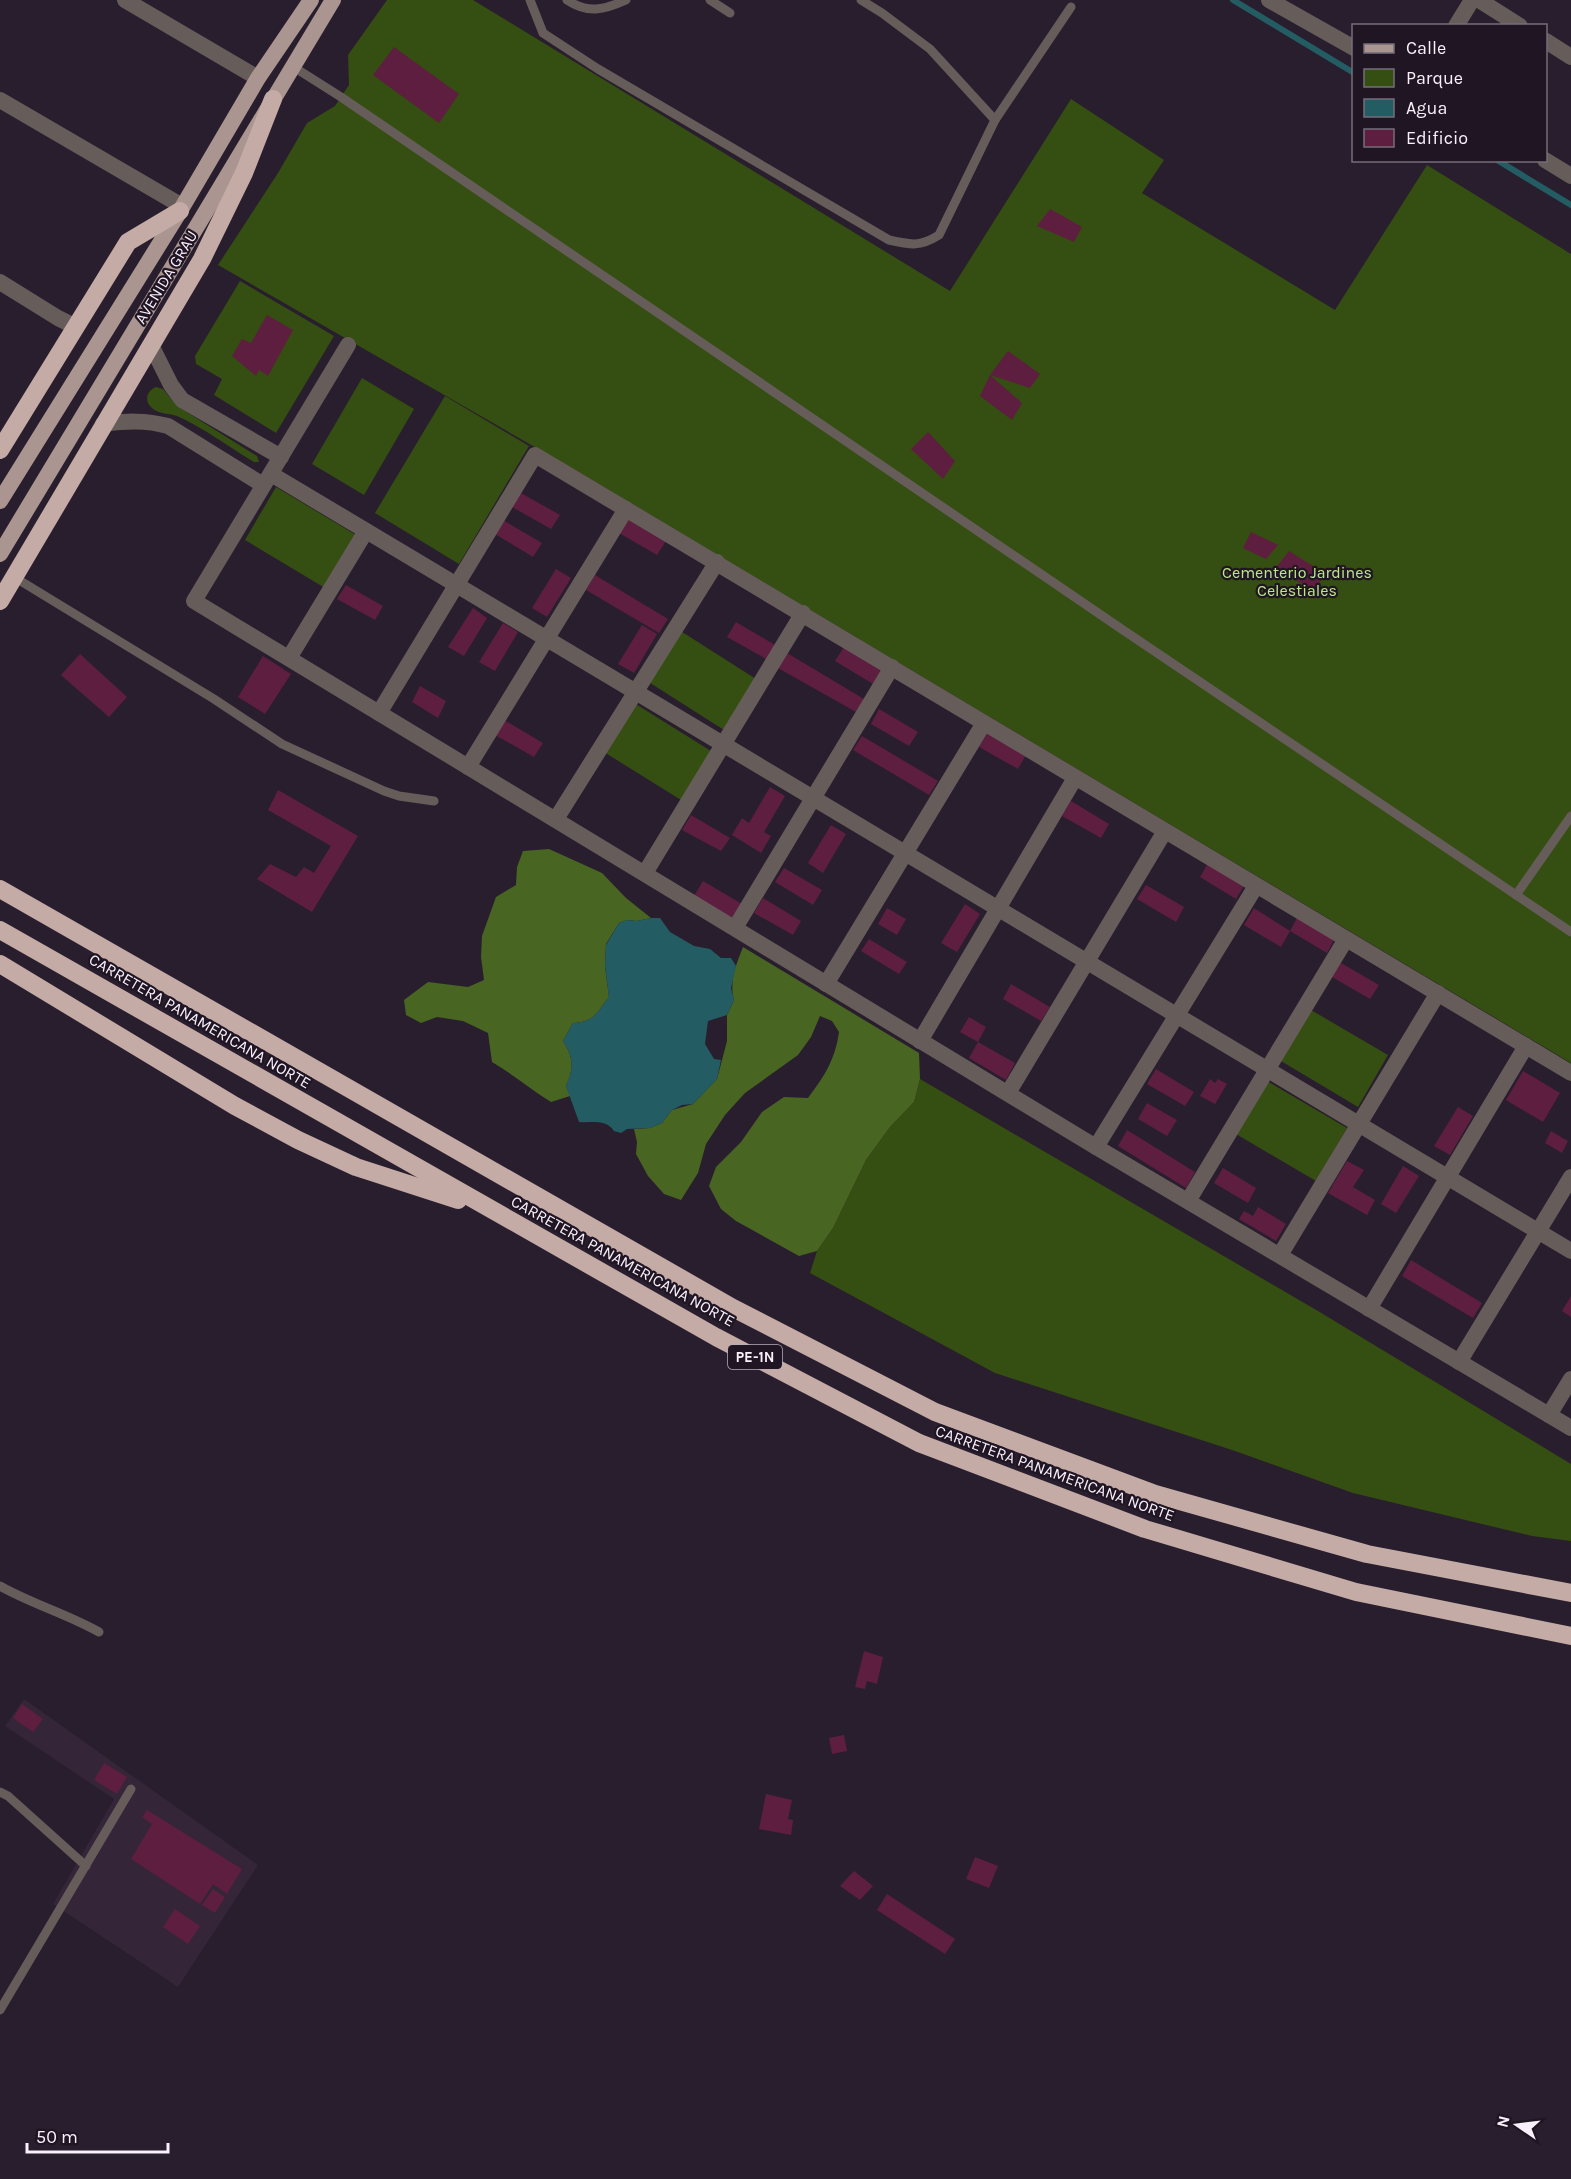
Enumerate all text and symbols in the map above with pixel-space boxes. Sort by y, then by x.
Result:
legend [1352,24,1547,162]
text: Calle [1406,37,1446,59]
text: Parque [1406,67,1463,89]
text: Agua [1406,97,1447,119]
text: Edificio [1406,127,1468,149]
street label: AVENIDA GRAU [131,227,201,327]
park label: Cementerio Jardines Celestiales [1222,563,1372,600]
street label: CARRETERA PANAMERICANA NORTE [86,950,314,1092]
street label: CARRETERA PANAMERICANA NORTE [508,1191,738,1331]
road number: PE-1N [728,1345,782,1369]
street label: CARRETERA PANAMERICANA NORTE [933,1421,1177,1525]
north arrow [1487,2095,1547,2155]
text: N [1492,2114,1514,2129]
scale bar [27,2116,168,2154]
text: 50 m [36,2126,78,2148]

